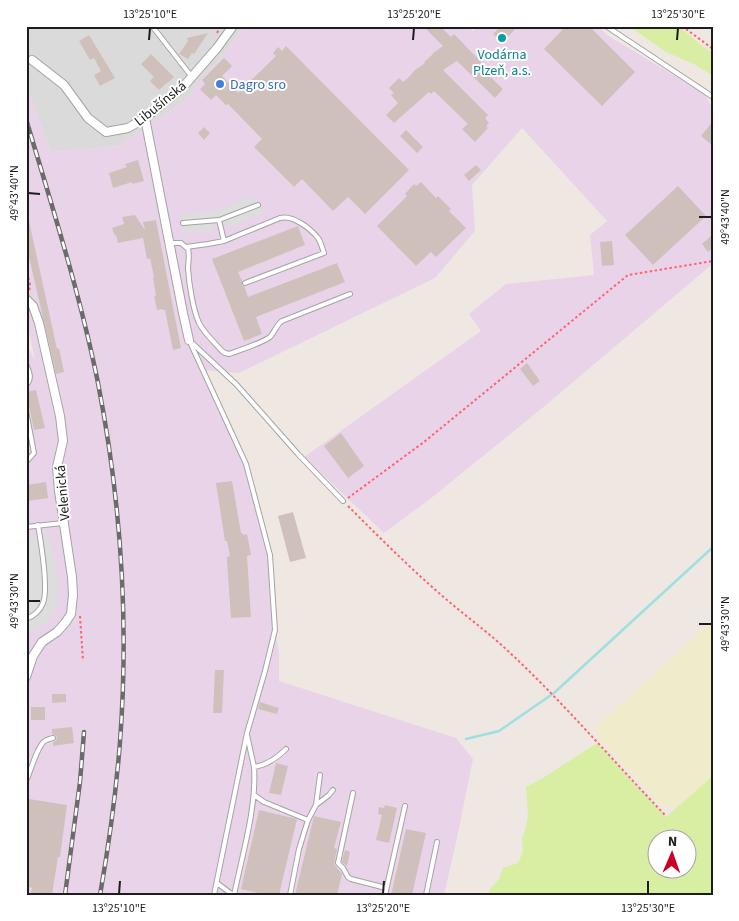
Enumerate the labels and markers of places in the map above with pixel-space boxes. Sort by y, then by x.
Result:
marker: Vodárna Plzeň, a.s. [496,32,508,44]
place label: Vodárna Plzeň, a.s. [473,45,531,81]
place label: Dagro sro [230,75,286,95]
marker: Dagro sro [214,78,226,90]

